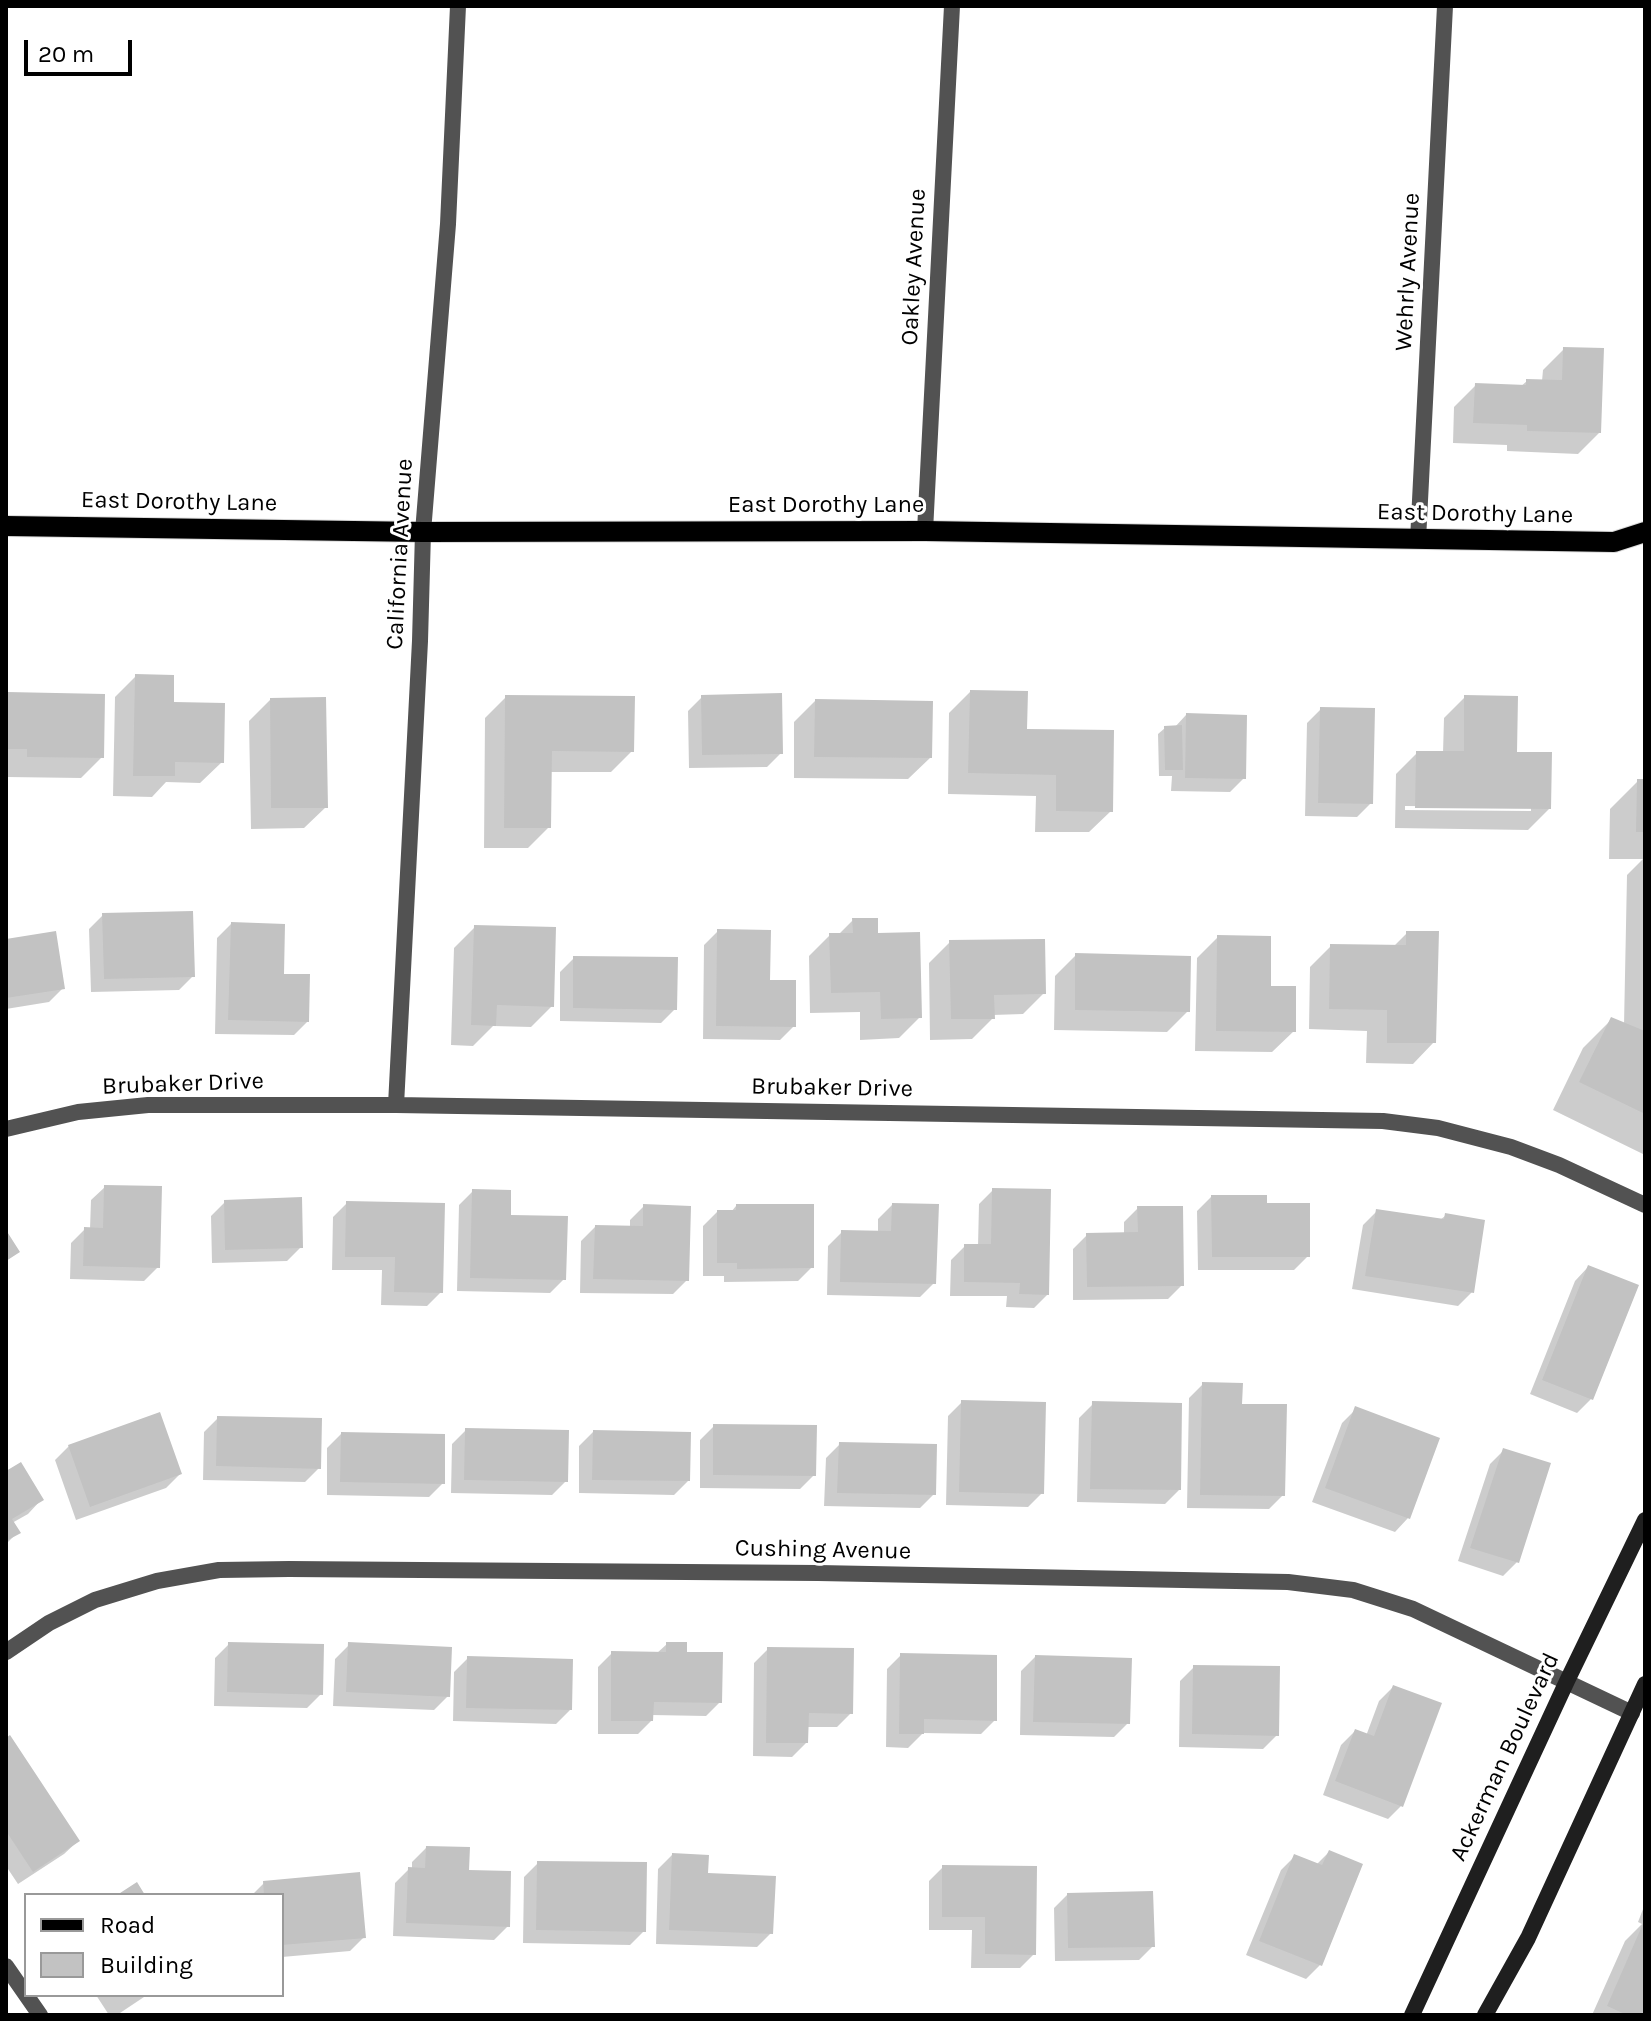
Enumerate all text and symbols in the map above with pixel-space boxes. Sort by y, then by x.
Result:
scale bar [28,24,136,74]
text: 20 m [38,40,94,68]
street label: Oakley Avenue [896,188,932,346]
street label: Wehrly Avenue [1389,192,1427,352]
street label: California Avenue [381,458,419,650]
street label: East Dorothy Lane [81,486,277,518]
street label: East Dorothy Lane [728,491,924,519]
street label: East Dorothy Lane [1377,498,1573,530]
street label: Brubaker Drive [102,1067,264,1101]
street label: Brubaker Drive [751,1072,913,1104]
street label: Cushing Avenue [735,1534,911,1566]
street label: Ackerman Boulevard [1444,1648,1566,1866]
legend [24,1893,284,1997]
text: Road [100,1911,155,1939]
text: Building [100,1951,193,1979]

